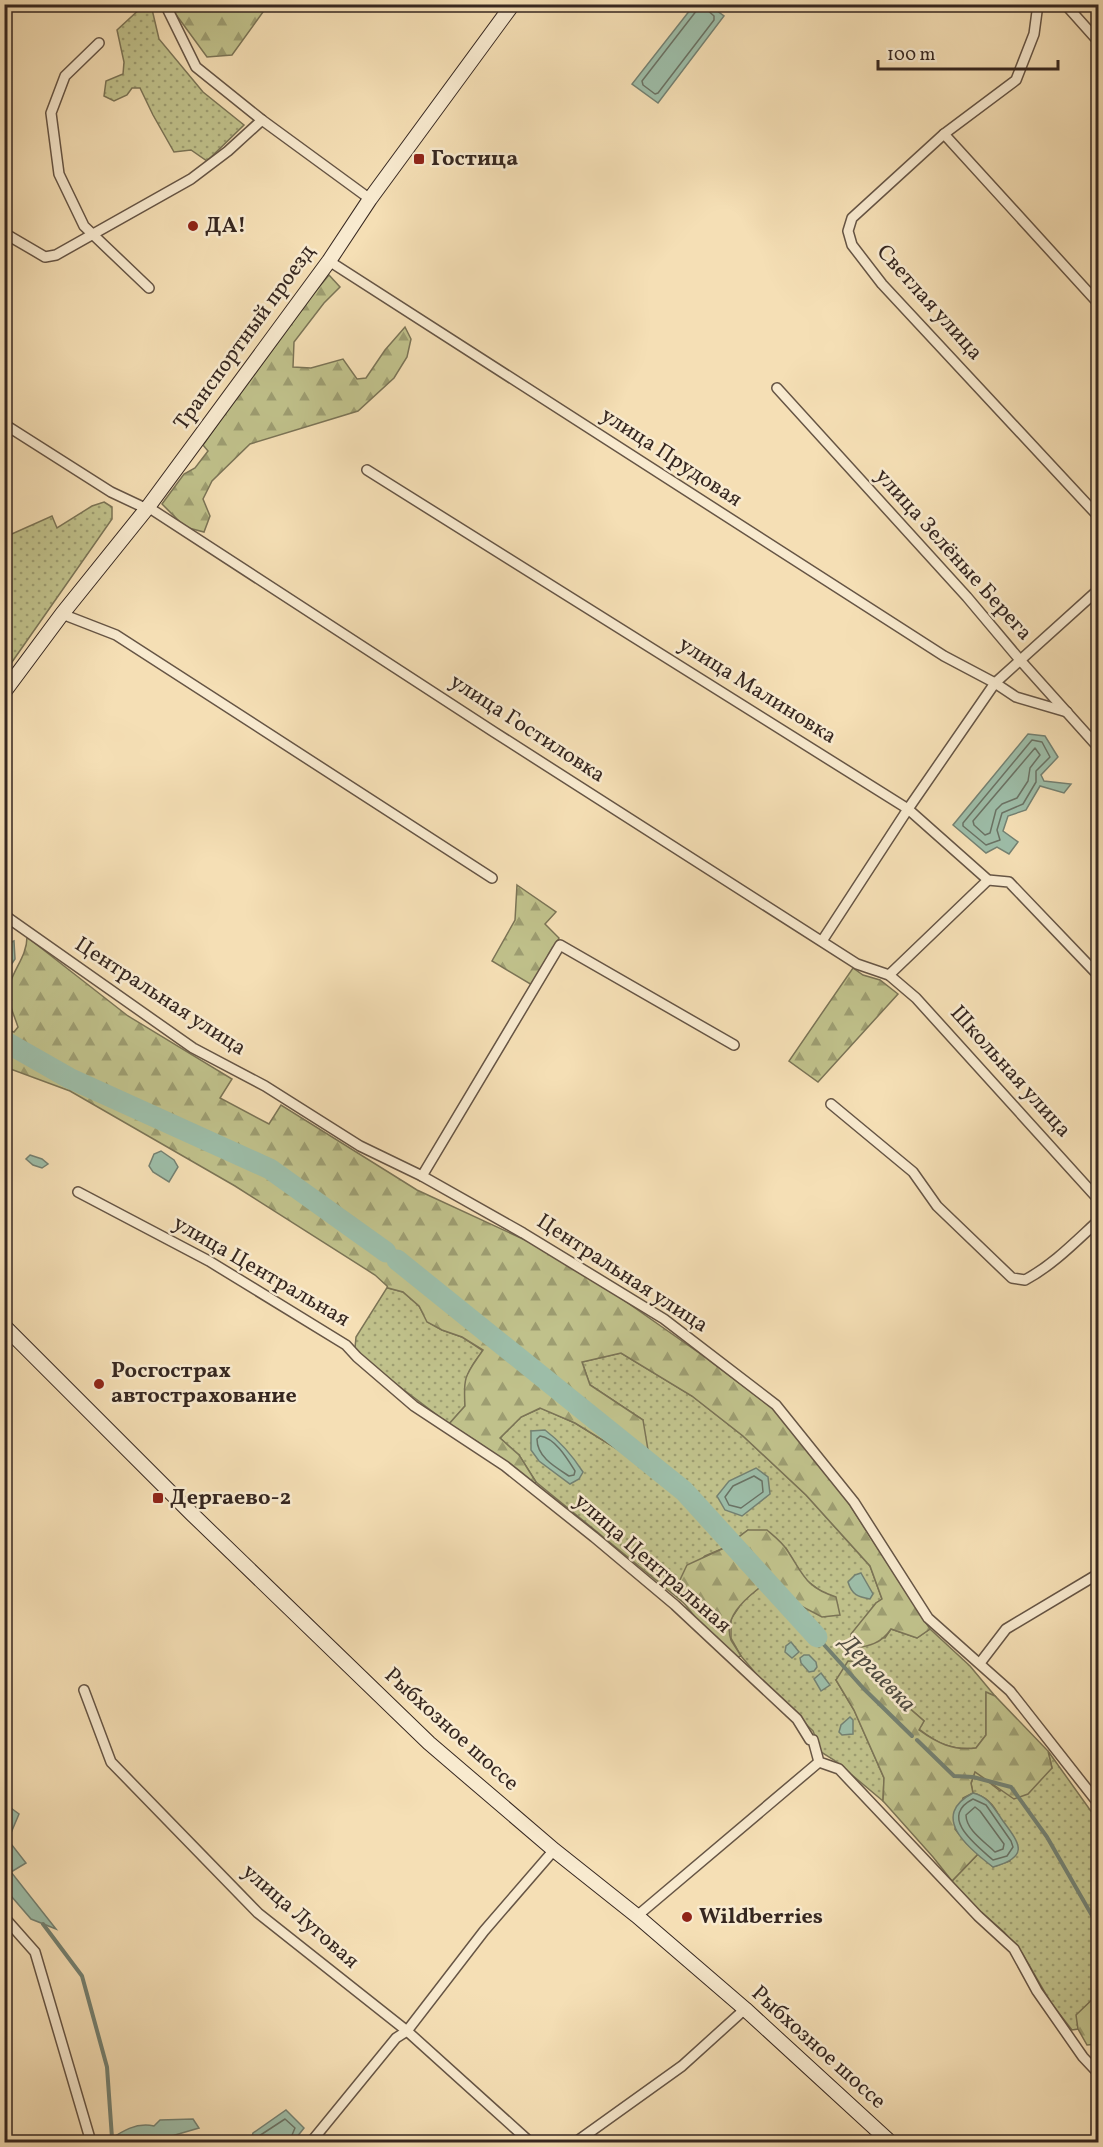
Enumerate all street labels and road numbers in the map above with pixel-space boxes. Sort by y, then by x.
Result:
street label: Транспортный проезд [167,238,323,437]
street label: Светлая улица [869,238,989,368]
street label: улица Прудовая [594,401,748,515]
street label: улица Зелёные Берега [867,462,1039,648]
street label: улица Малиновка [672,630,842,752]
street label: улица Гостиловка [443,667,611,791]
street label: Центральная улица [68,930,252,1064]
street label: Школьная улица [942,999,1078,1145]
street label: Центральная улица [530,1207,714,1341]
street label: улица Центральная [167,1209,355,1335]
street label: улица Центральная [566,1487,738,1641]
street label: Рыбхозное шоссе [377,1661,525,1799]
street label: улица Луговая [235,1857,365,1977]
street label: Рыбхозное шоссе [744,1979,892,2117]

